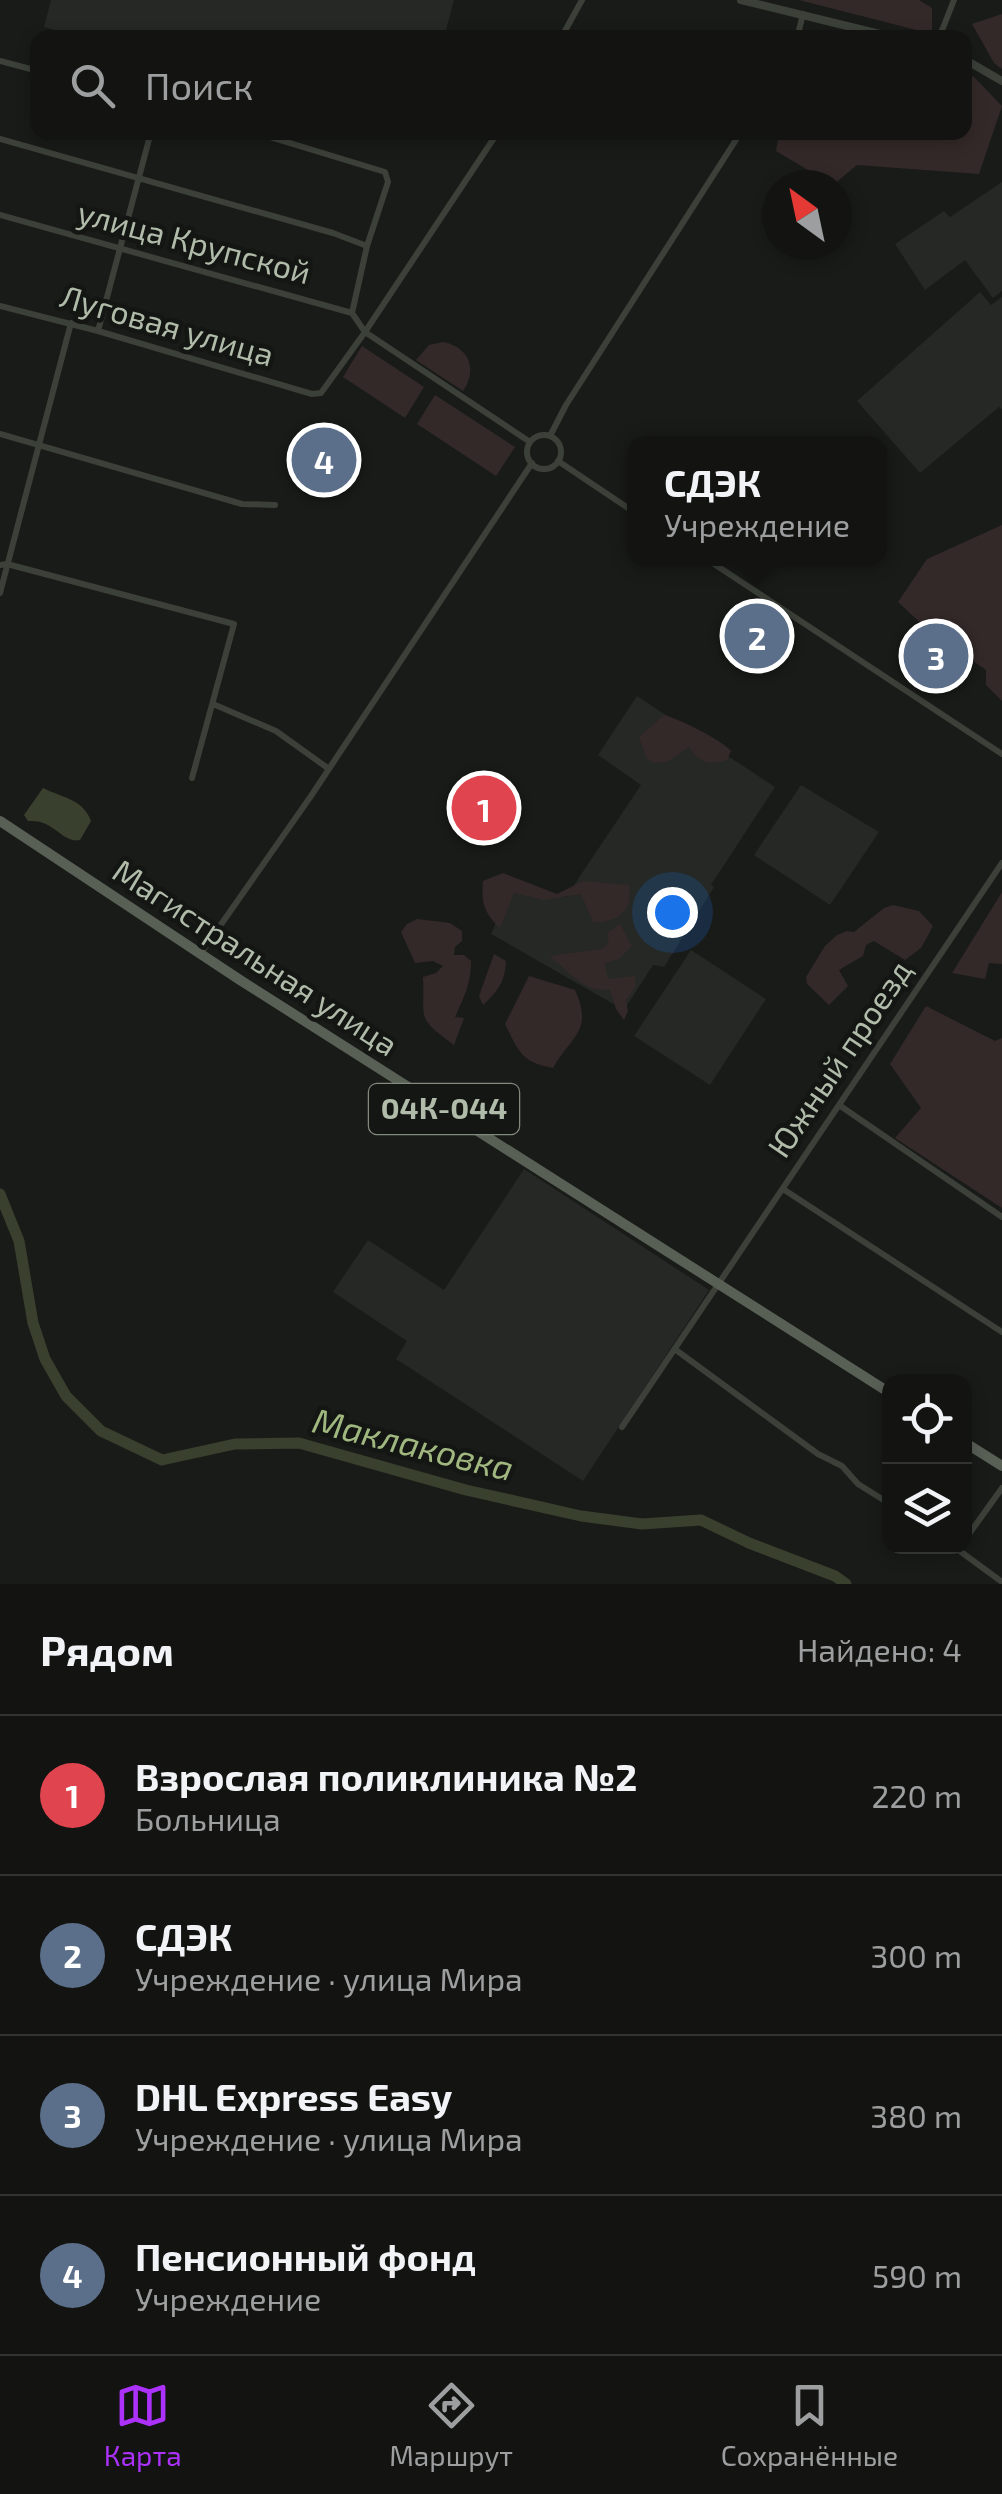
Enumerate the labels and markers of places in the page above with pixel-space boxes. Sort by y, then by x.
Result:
pin: 4 [292,422,356,498]
pin: 2 [724,598,790,674]
pin: 3 [904,618,968,694]
pin: 1 [452,770,516,846]

